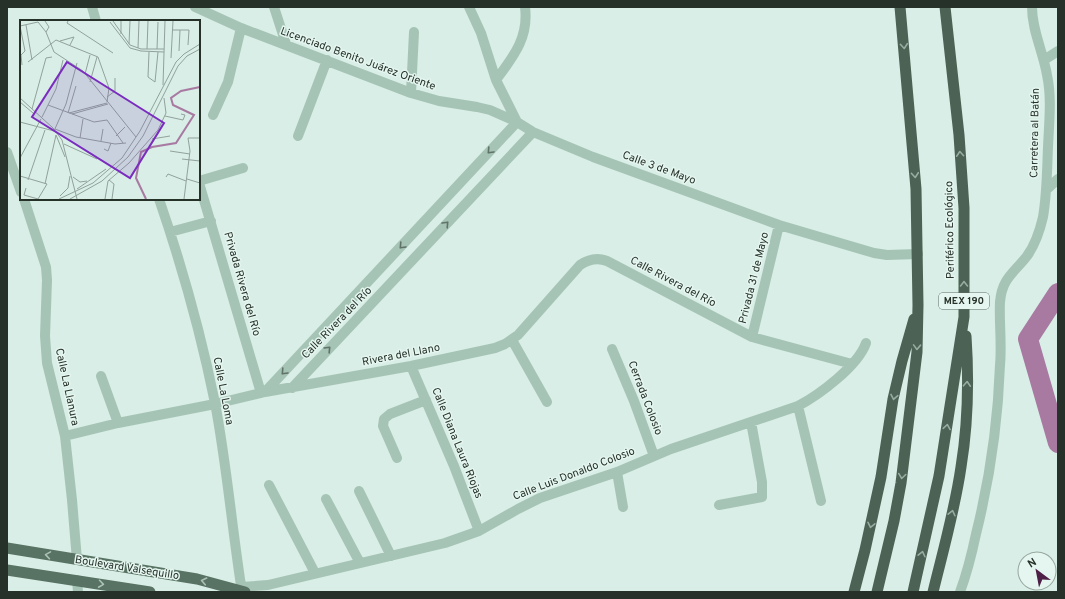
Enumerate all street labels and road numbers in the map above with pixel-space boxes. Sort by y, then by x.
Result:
street label: Licenciado Benito Juárez Oriente [278,24,438,94]
street label: Carretera al Batán [1027,88,1043,178]
street label: Calle 3 de Mayo [620,148,698,188]
street label: Periférico Ecológico [942,181,958,279]
street label: Privada Rivera del Río [220,230,264,338]
street label: Privada 31 de Mayo [736,231,772,325]
street label: Calle Rivera del Río [628,253,718,311]
street label: Calle Rivera del Río [299,284,375,362]
road number: MEX 190 [939,293,989,309]
street label: Rivera del Llano [361,341,441,369]
street label: Calle La Llanura [52,347,82,427]
street label: Calle La Loma [210,356,237,426]
street label: Cerrada Colosio [624,359,666,437]
street label: Calle Diana Laura Riojas [428,385,486,501]
street label: Calle Luis Donaldo Colosio [511,444,637,504]
street label: Boulevard Valsequillo [74,553,180,583]

